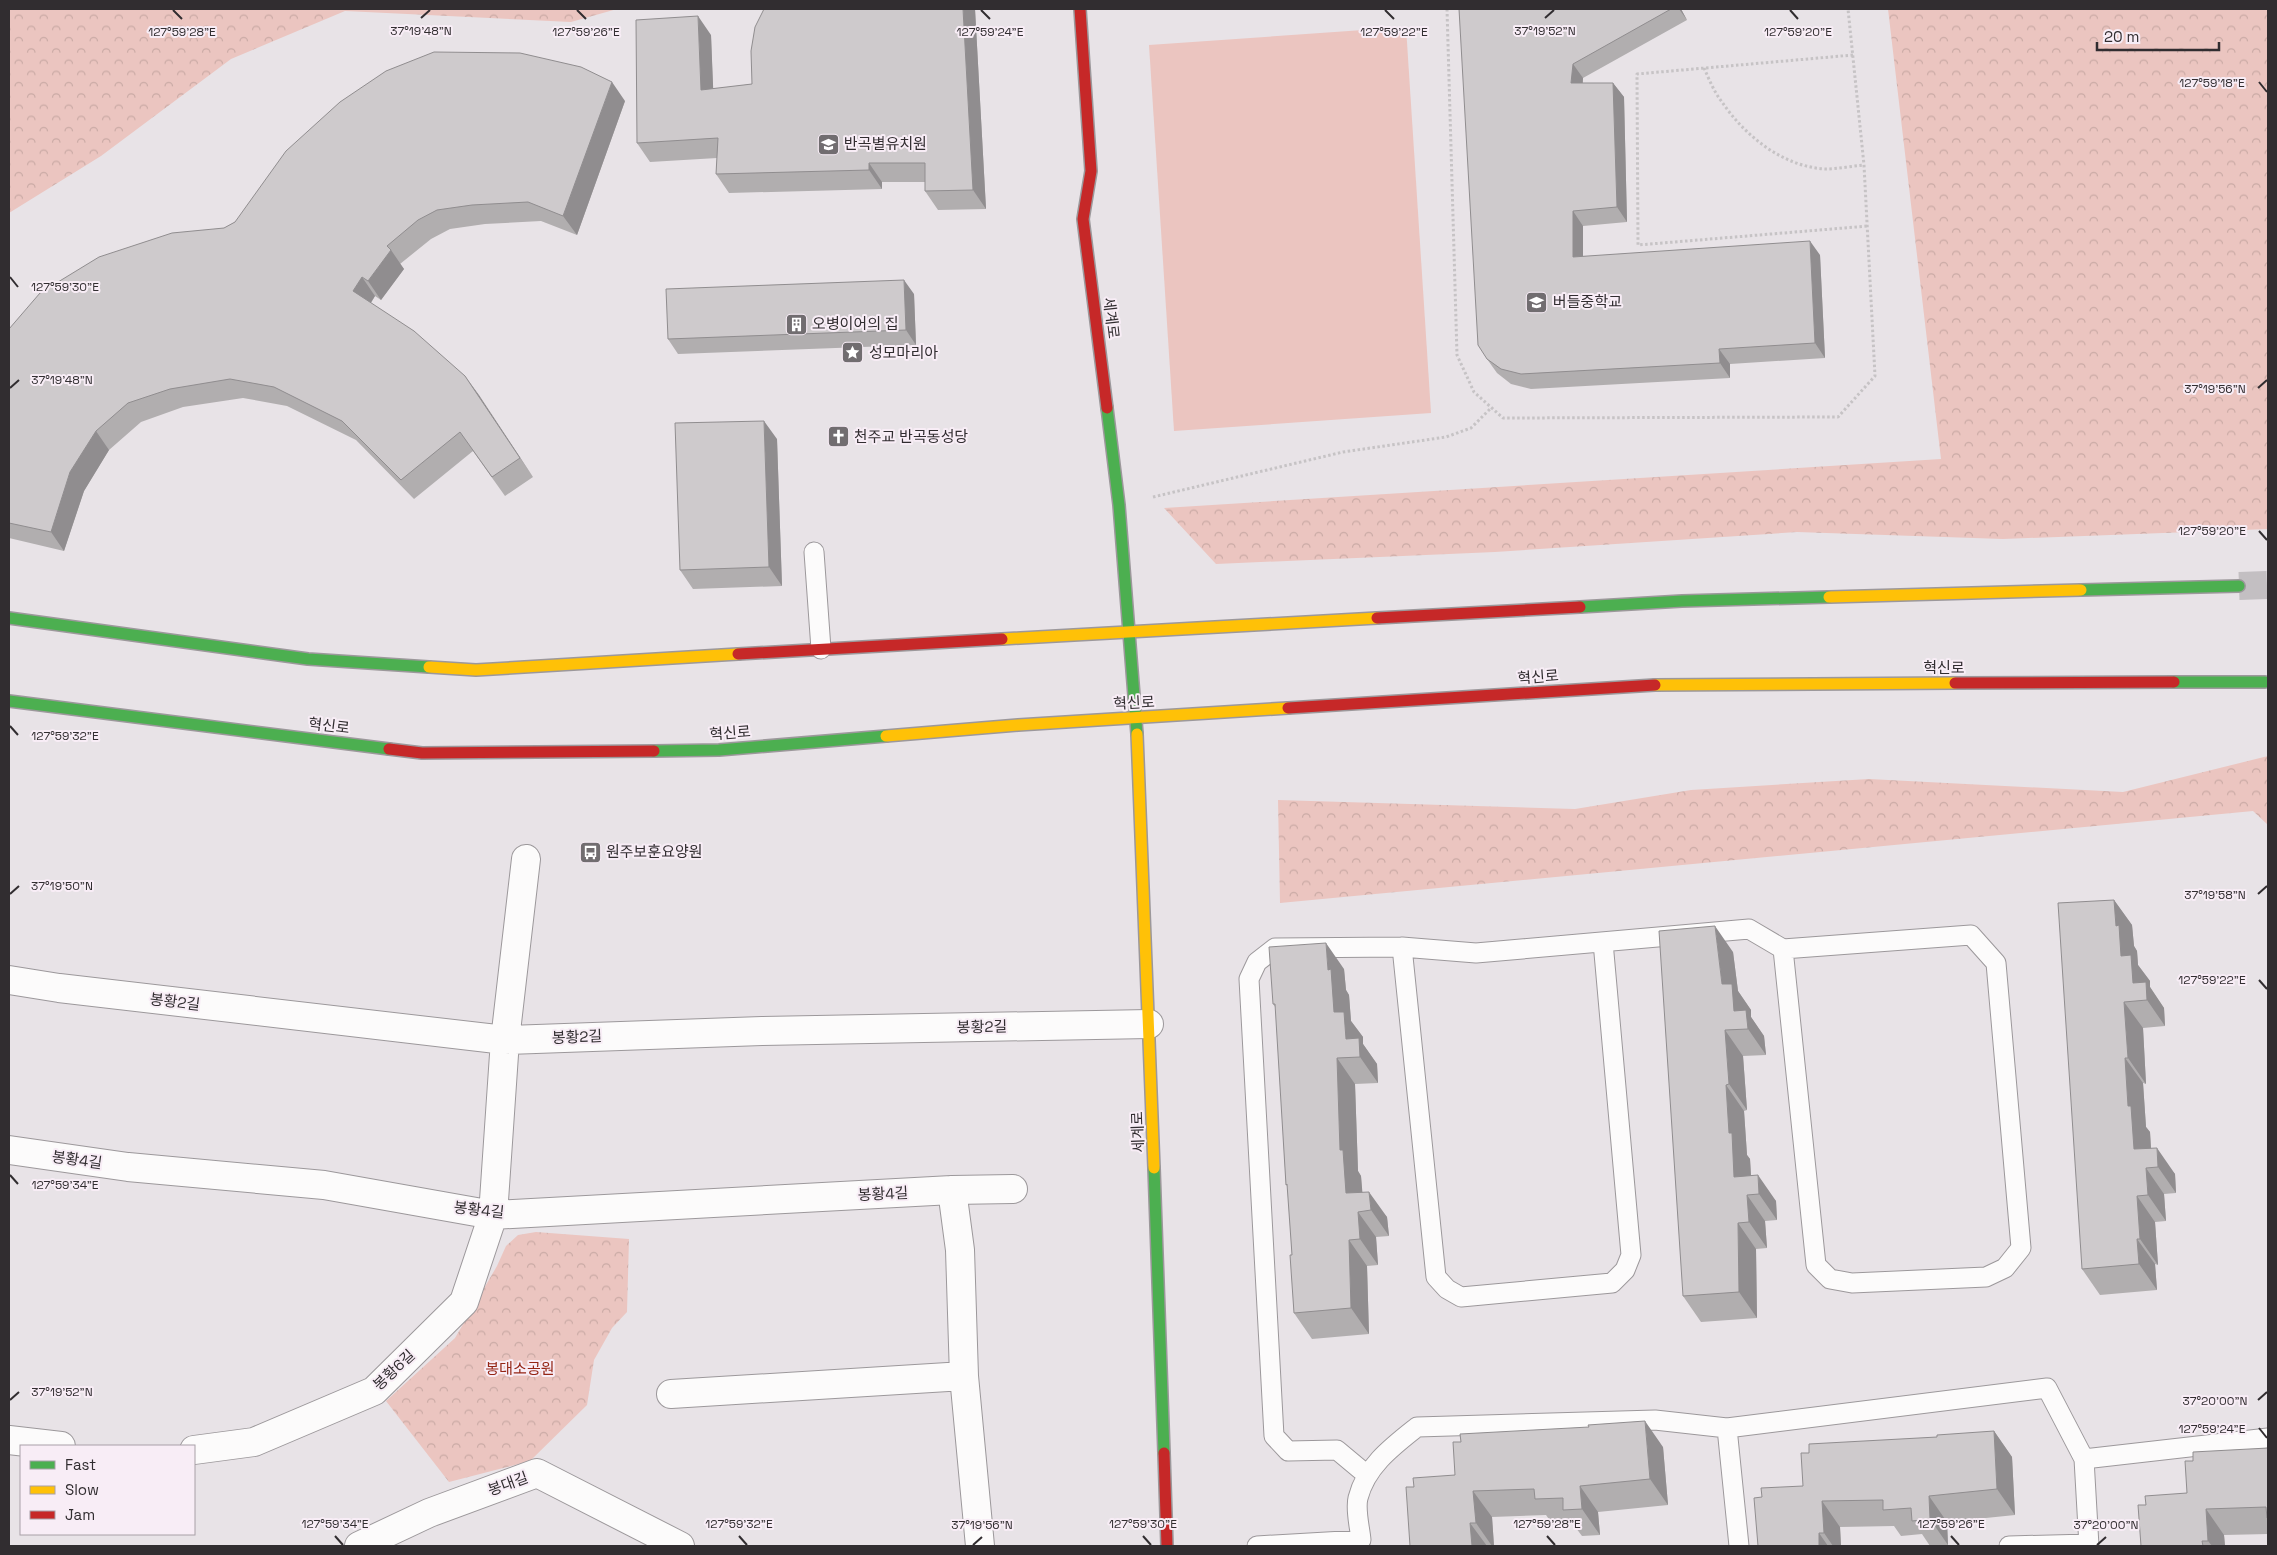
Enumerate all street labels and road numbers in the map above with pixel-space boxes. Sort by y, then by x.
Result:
street label: 세계로 [1100,296,1123,340]
street label: 혁신로 [1923,658,1965,677]
street label: 혁신로 [1517,666,1559,687]
street label: 혁신로 [1113,692,1155,713]
street label: 혁신로 [307,714,351,737]
street label: 혁신로 [709,722,751,743]
street label: 봉황2길 [149,989,201,1014]
street label: 봉황2길 [957,1017,1007,1036]
street label: 봉황2길 [551,1026,603,1047]
street label: 세계로 [1127,1111,1148,1153]
street label: 봉황4길 [51,1147,104,1172]
street label: 봉황4길 [857,1183,909,1204]
street label: 봉황4길 [453,1197,505,1222]
street label: 봉황6길 [369,1345,419,1394]
street label: 봉대길 [485,1468,531,1500]

